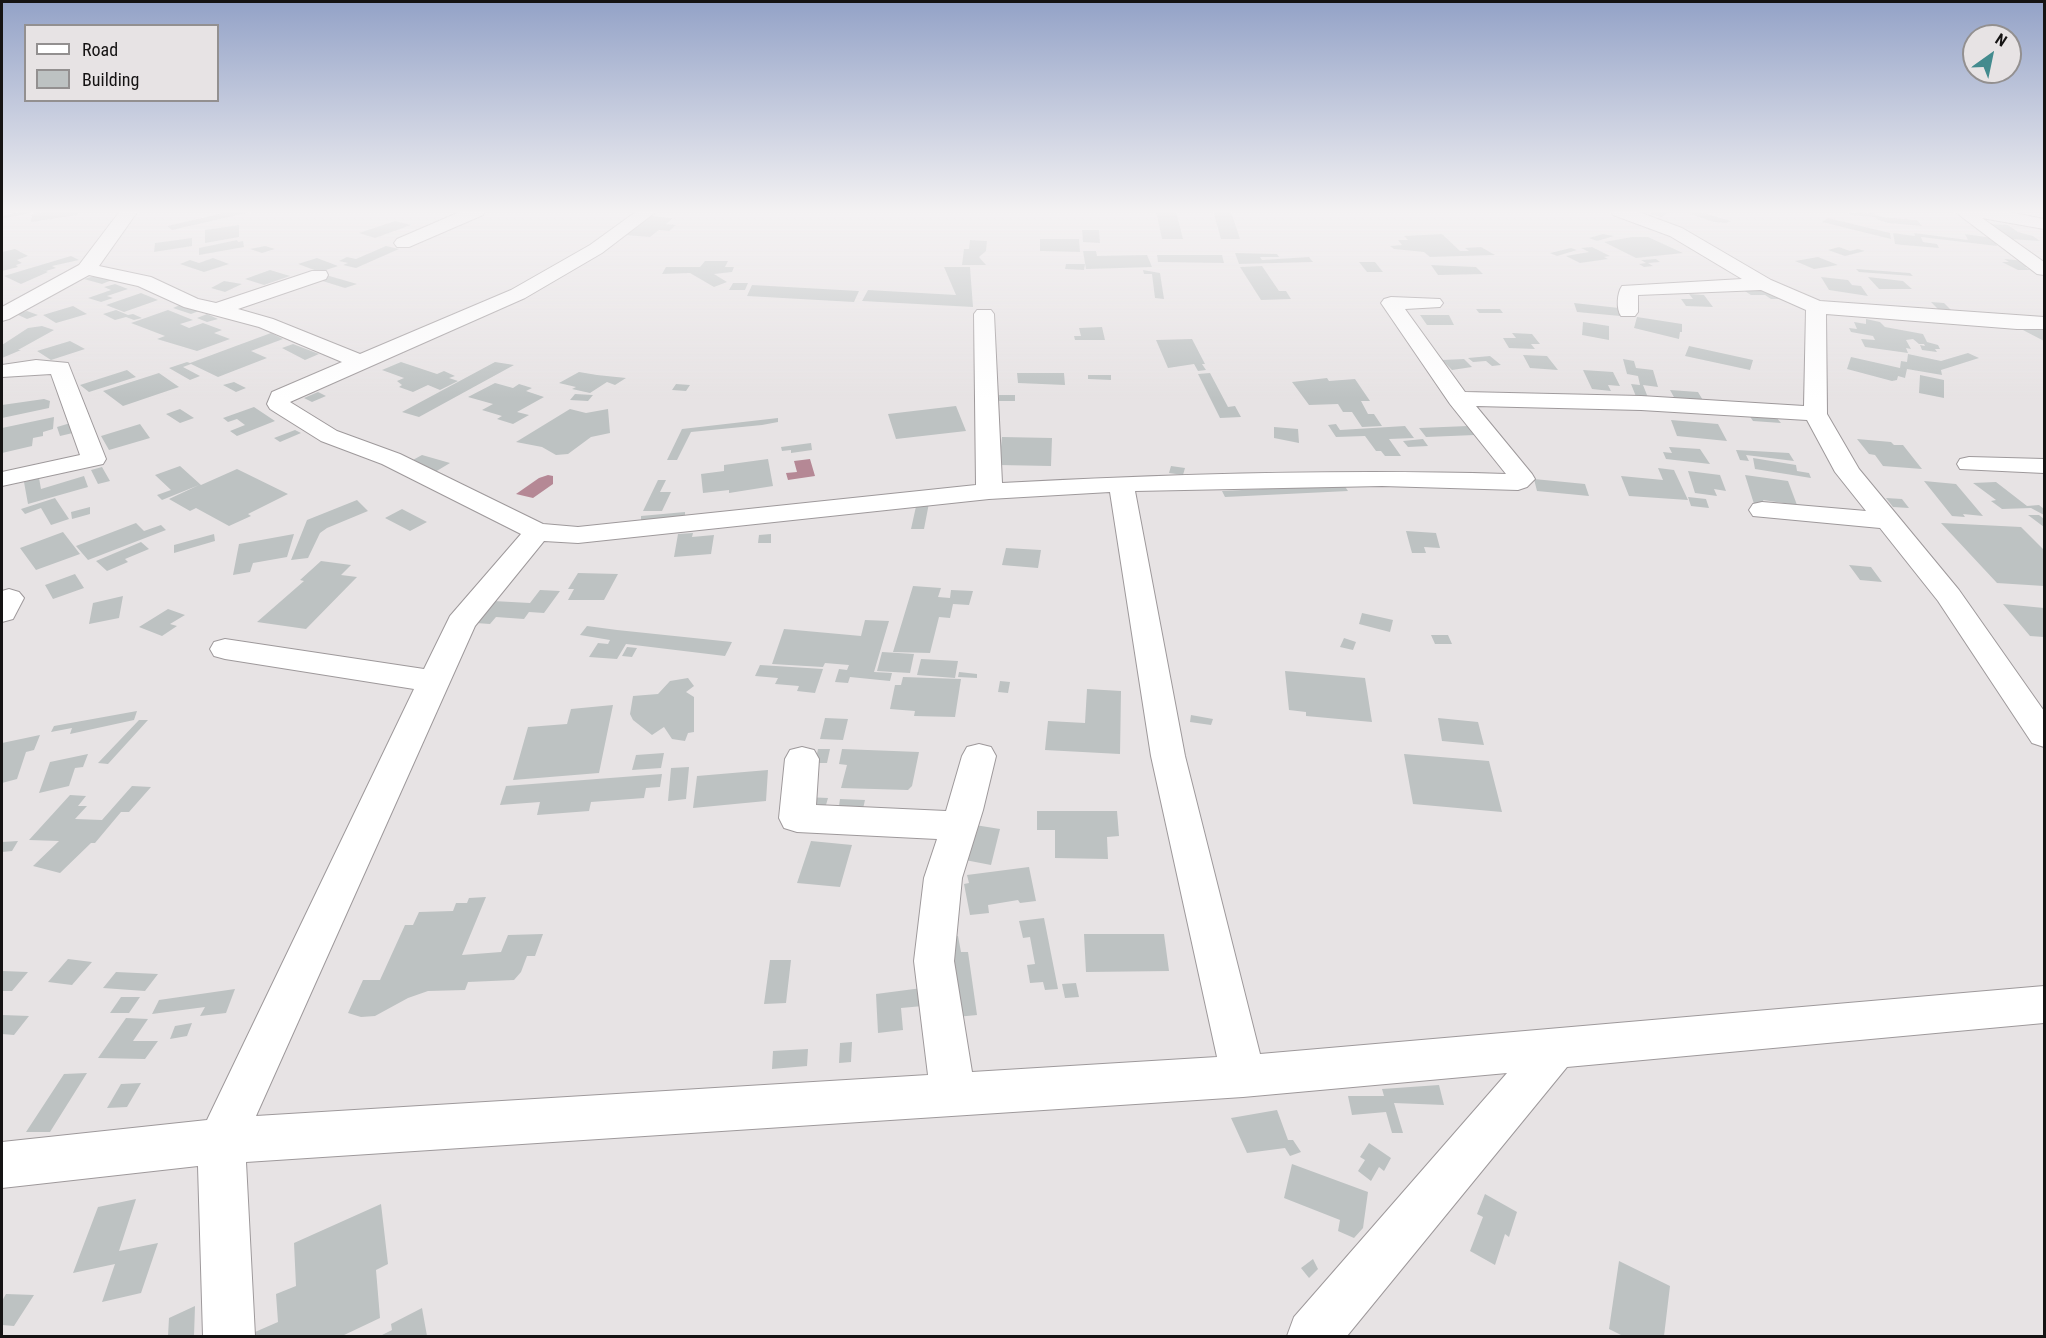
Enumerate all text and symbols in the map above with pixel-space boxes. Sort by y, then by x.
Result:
legend [24,24,219,102]
north arrow [1962,24,2022,84]
text: N [1992,30,2010,51]
text: Road [82,39,118,60]
text: Building [82,69,139,90]

